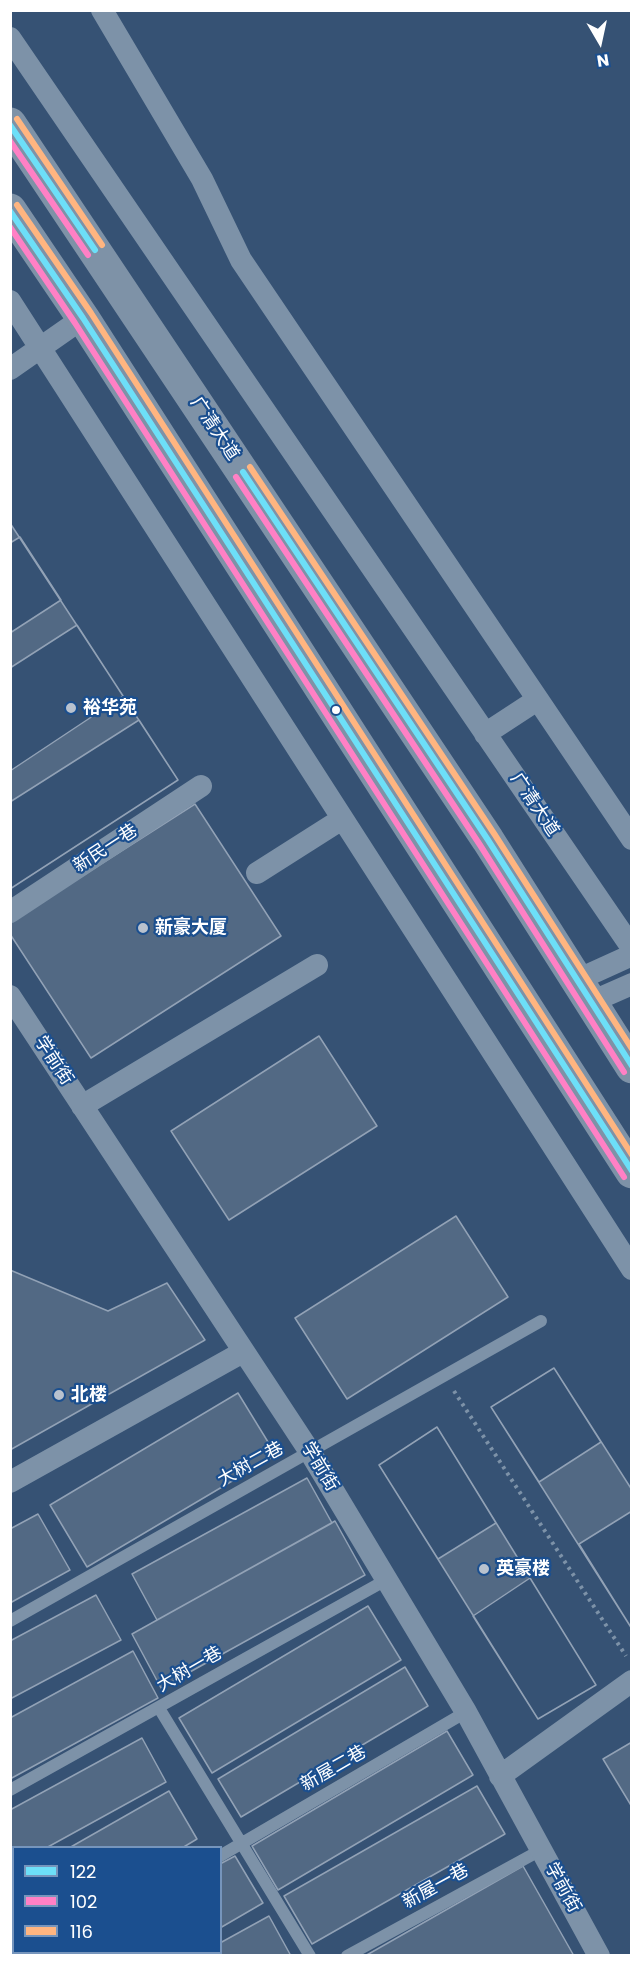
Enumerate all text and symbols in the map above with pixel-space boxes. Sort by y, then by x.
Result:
north arrow [570,12,630,72]
text: N [595,48,611,73]
street label: 广清大道 [185,393,243,465]
place label: 裕华苑 [83,697,137,719]
marker: 裕华苑 [64,701,78,715]
unlabelled marker [330,704,342,716]
street label: 广清大道 [505,769,563,841]
street label: 新民一巷 [70,820,142,878]
place label: 新豪大厦 [155,917,227,939]
marker: 新豪大厦 [136,921,150,935]
street label: 学前街 [29,1032,77,1090]
place label: 北楼 [71,1384,107,1406]
marker: 北楼 [52,1388,66,1402]
street label: 大树二巷 [214,1438,288,1492]
street label: 学前街 [296,1438,342,1496]
place label: 英豪楼 [496,1558,550,1580]
marker: 英豪楼 [477,1562,491,1576]
street label: 大树一巷 [153,1643,227,1697]
street label: 新屋二巷 [297,1742,371,1796]
legend [12,1846,222,1954]
text: 122 [70,1859,96,1884]
street label: 学前街 [539,1859,585,1917]
street label: 新屋一巷 [399,1860,473,1914]
text: 102 [70,1889,97,1914]
text: 116 [70,1919,93,1944]

